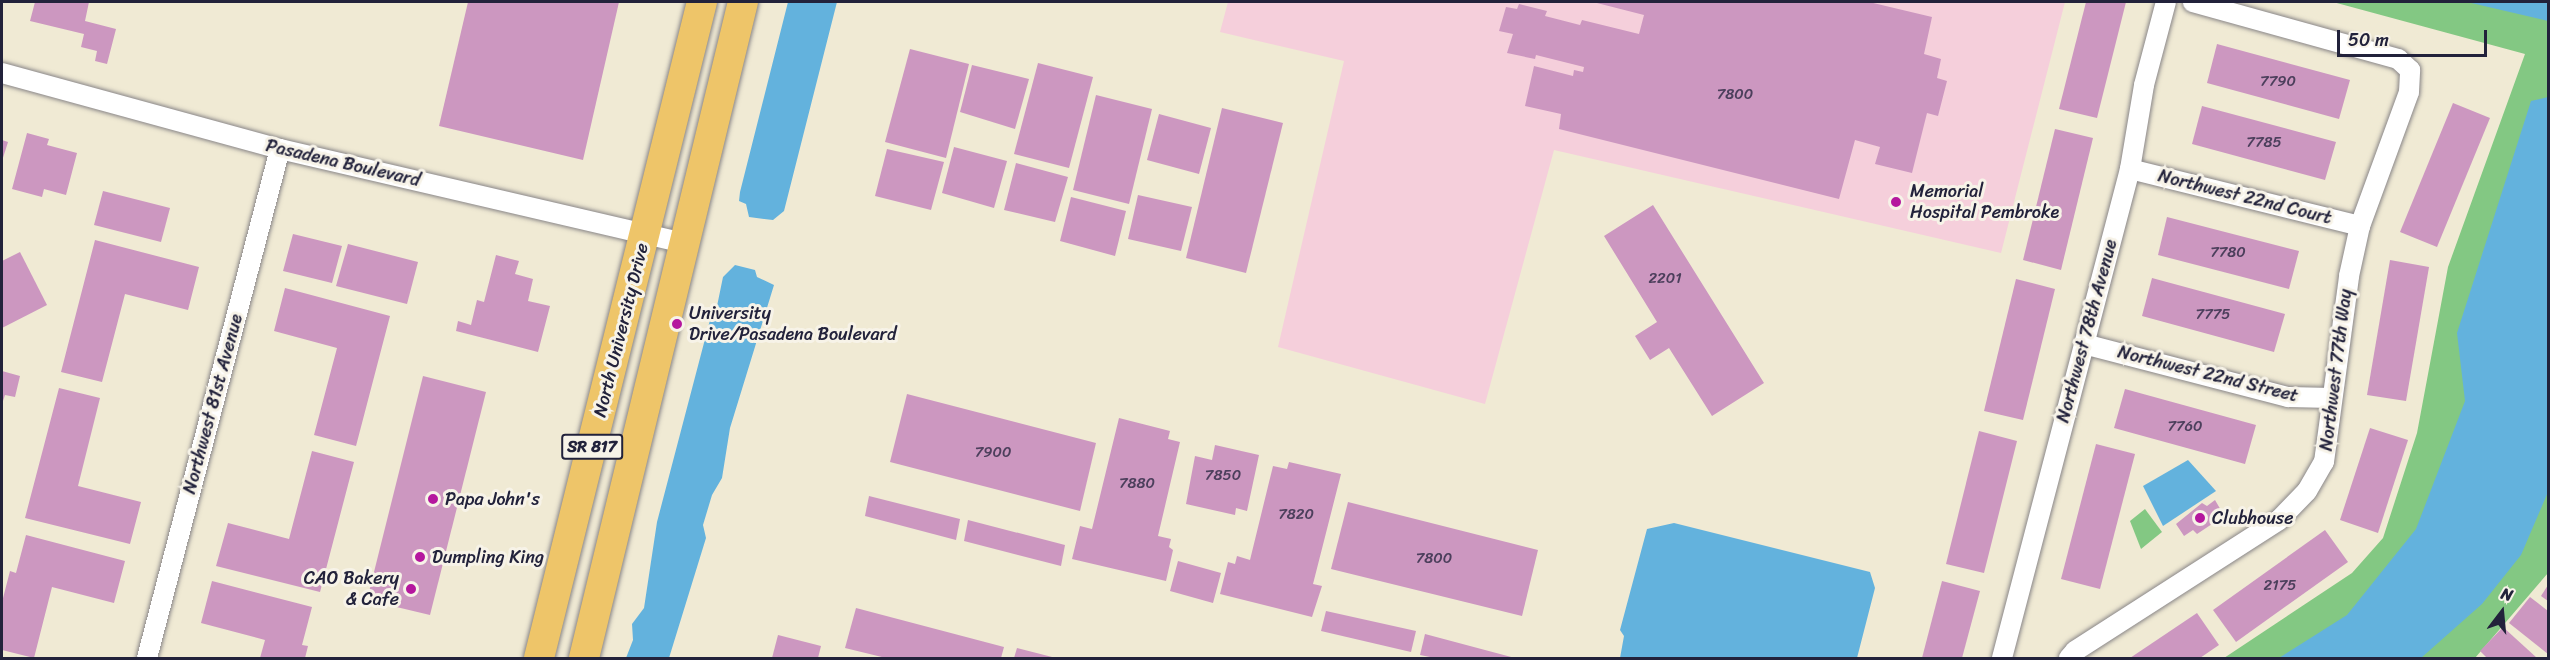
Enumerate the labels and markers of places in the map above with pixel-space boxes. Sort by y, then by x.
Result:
place label: Memorial Hospital Pembroke [1910,181,2059,224]
marker: Memorial Hospital Pembroke [1887,193,1905,211]
place label: University Drive/Pasadena Boulevard [689,303,896,346]
marker: University Drive/Pasadena Boulevard [670,317,684,331]
place label: Papa John's [445,488,539,510]
marker: Papa John's [426,492,440,506]
place label: Clubhouse [2212,507,2293,529]
marker: Clubhouse [2193,511,2207,525]
place label: Dumpling King [432,546,544,568]
marker: Dumpling King [413,550,427,564]
place label: CAO Bakery & Cafe [304,568,399,610]
marker: CAO Bakery & Cafe [404,582,418,596]

